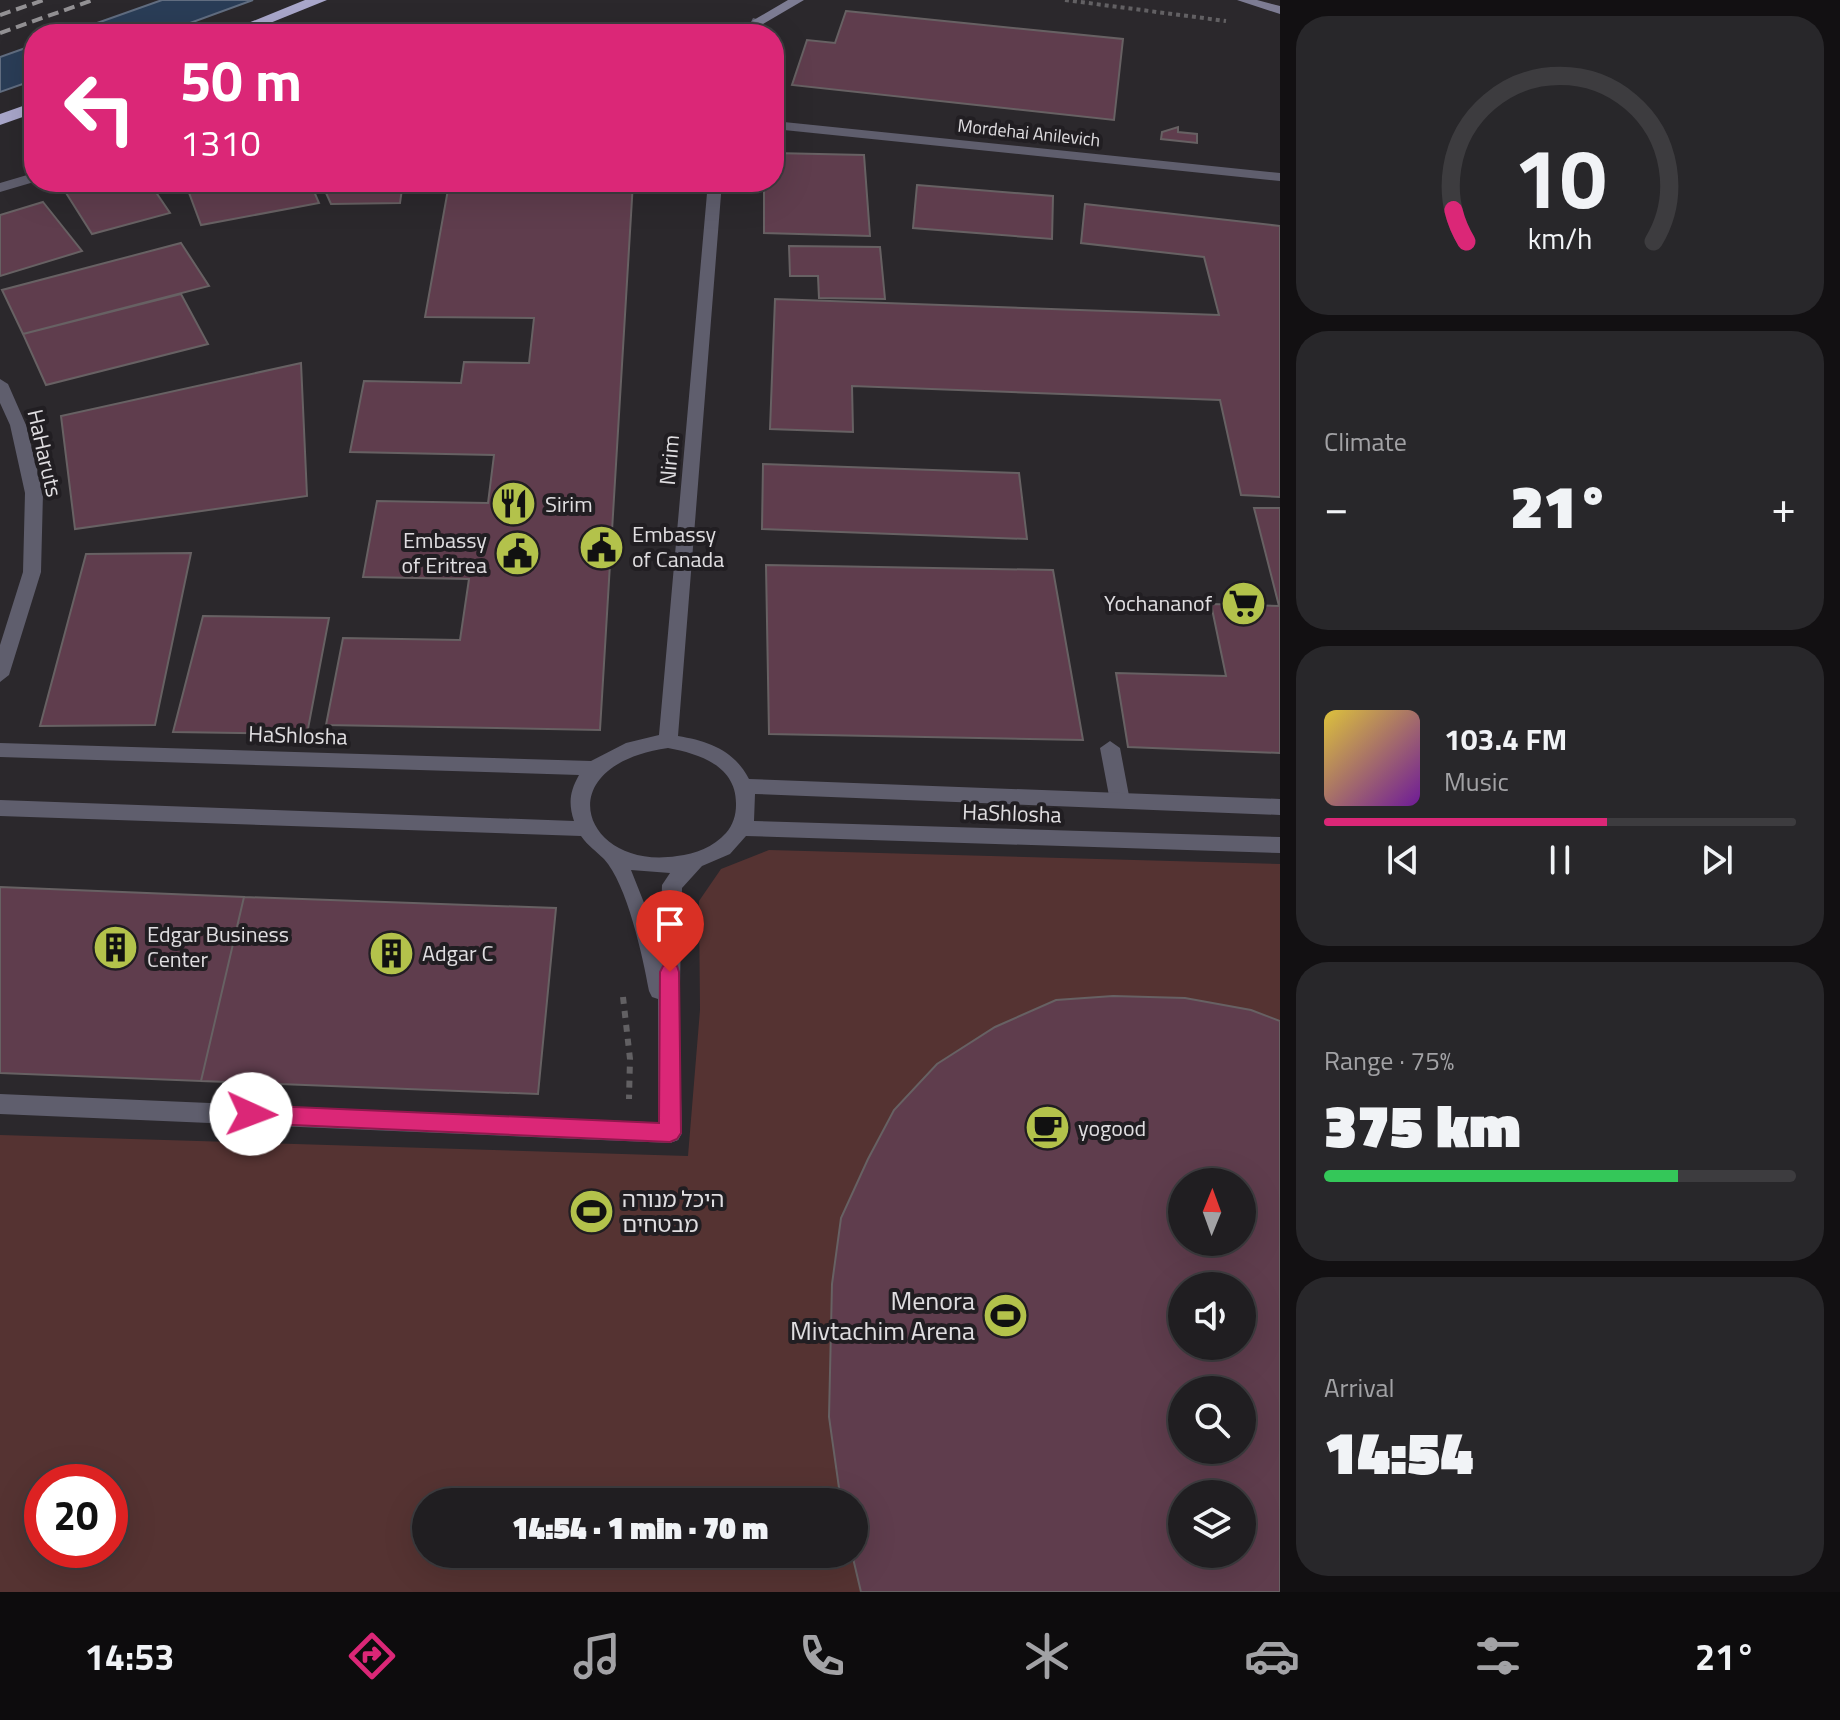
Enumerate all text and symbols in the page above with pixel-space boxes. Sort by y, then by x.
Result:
text: 50 m [180,38,302,123]
icon: left [48,56,152,160]
street label: Mordehai Anilevich [956,112,1102,153]
text: 10 [1513,113,1607,239]
text: 1310 [180,115,261,170]
text: km/h [1528,217,1592,260]
street label: HaHaruts [18,406,72,500]
text: Climate [1324,422,1407,461]
street label: Nirim [650,433,688,487]
text: 21° [1511,460,1610,551]
text: − [1324,473,1349,540]
text: + [1771,473,1796,540]
restaurant icon: Sirim [490,480,538,528]
place label: Sirim [545,487,593,521]
place label: Embassy of Canada [632,517,724,576]
place label: Embassy of Eritrea [401,523,487,582]
public building icon: Embassy of Canada [577,523,625,571]
public building icon: Embassy of Eritrea [494,529,542,577]
supermarket icon: Yochananof [1219,579,1267,627]
place label: Yochananof [1104,586,1213,620]
street label: HaShlosha [248,716,348,754]
text: 103.4 FM [1444,716,1567,762]
text: Music [1444,762,1509,801]
street label: HaShlosha [962,794,1062,832]
icon: previous [1381,838,1425,882]
icon: pause [1538,838,1582,882]
icon: next [1695,838,1739,882]
pin [636,890,704,972]
icon: arrive [648,902,692,946]
place label: Edgar Business Center [147,917,289,976]
building icon: Edgar Business Center [92,923,140,971]
building icon: Adgar C [367,929,415,977]
place label: Adgar C [422,936,493,970]
text: Range · 75% [1324,1041,1454,1080]
position arrow [209,1072,293,1156]
text: 375 km [1324,1079,1521,1170]
cafe icon: yogood [1023,1104,1071,1152]
place label: yogood [1078,1111,1146,1145]
north arrow [1168,1168,1256,1256]
map controls [1168,1168,1256,1568]
place label: היכל מנורה מבטחים [622,1182,724,1241]
sports icon: היכל מנורה מבטחים [567,1188,615,1236]
button: sound [1168,1272,1256,1360]
place label: Menora Mivtachim Arena [790,1281,975,1350]
sports icon: Menora Mivtachim Arena [982,1292,1030,1340]
text: Arrival [1324,1368,1395,1407]
button: search [1168,1376,1256,1464]
text: 14:54 [1324,1406,1473,1497]
speed limit sign: 20 [24,1464,128,1568]
button: layers [1168,1480,1256,1568]
text: 14:54 · 1 min · 70 m [512,1505,768,1551]
icon: directions [344,1628,400,1684]
icon: music [569,1628,625,1684]
icon: phone [794,1628,850,1684]
icon: climate [1019,1628,1075,1684]
icon: car [1244,1628,1300,1684]
icon: filters [1470,1628,1526,1684]
text: 14:53 [85,1629,174,1684]
text: 21° [1695,1629,1755,1684]

